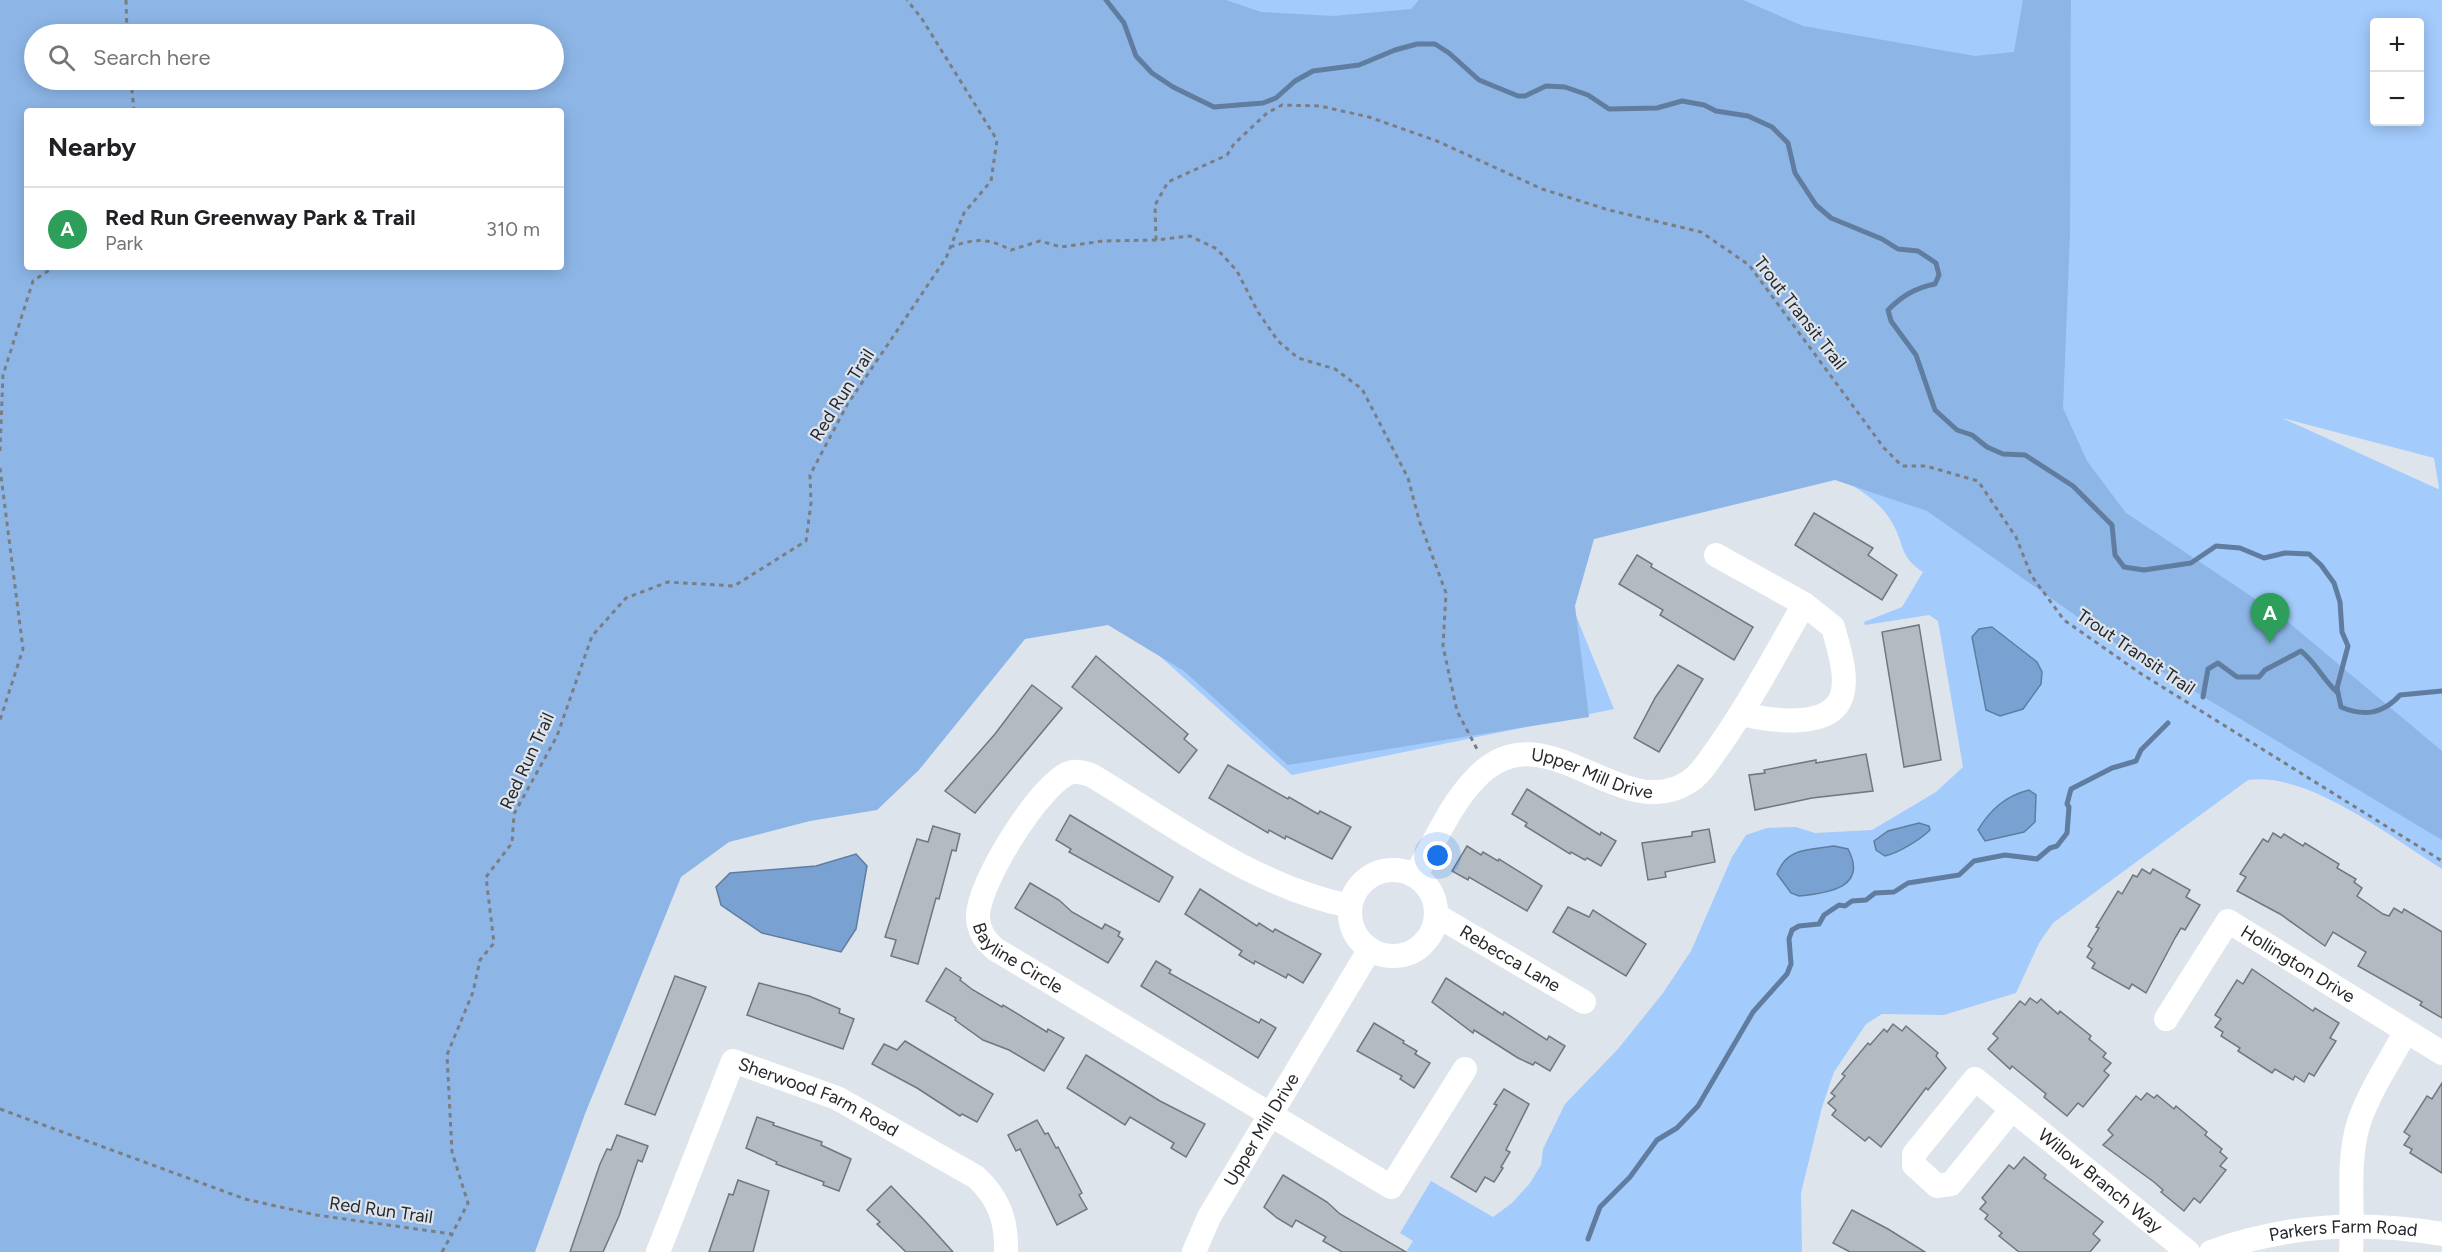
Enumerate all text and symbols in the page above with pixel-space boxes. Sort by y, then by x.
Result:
map controls [2370,18,2424,126]
button: + [2370,18,2424,72]
search box [24,24,564,90]
icon: search [45,41,78,74]
text: Search here [93,44,211,71]
button: − [2370,72,2424,126]
text: Nearby [48,131,136,163]
text: Red Run Greenway Park & Trail [105,204,416,231]
text: A [60,217,75,241]
text: 310 m [486,217,540,241]
text: Park [105,231,143,255]
street label: Trout Transit Trail [1749,252,1851,374]
street label: Red Run Trail [805,345,879,445]
pin: A [2250,594,2290,643]
street label: Trout Transit Trail [2073,604,2199,700]
street label: Red Run Trail [495,709,559,813]
street label: Upper Mill Drive [1530,743,1654,803]
your location [1423,841,1452,870]
street label: Bayline Circle [968,920,1067,998]
street label: Rebecca Lane [1456,920,1565,997]
street label: Hollington Drive [2237,921,2359,1008]
street label: Sherwood Farm Road [735,1053,902,1142]
street label: Upper Mill Drive [1219,1069,1304,1190]
street label: Willow Branch Way [2034,1124,2167,1238]
street label: Red Run Trail [328,1192,434,1228]
street label: Parkers Farm Road [2267,1216,2419,1246]

